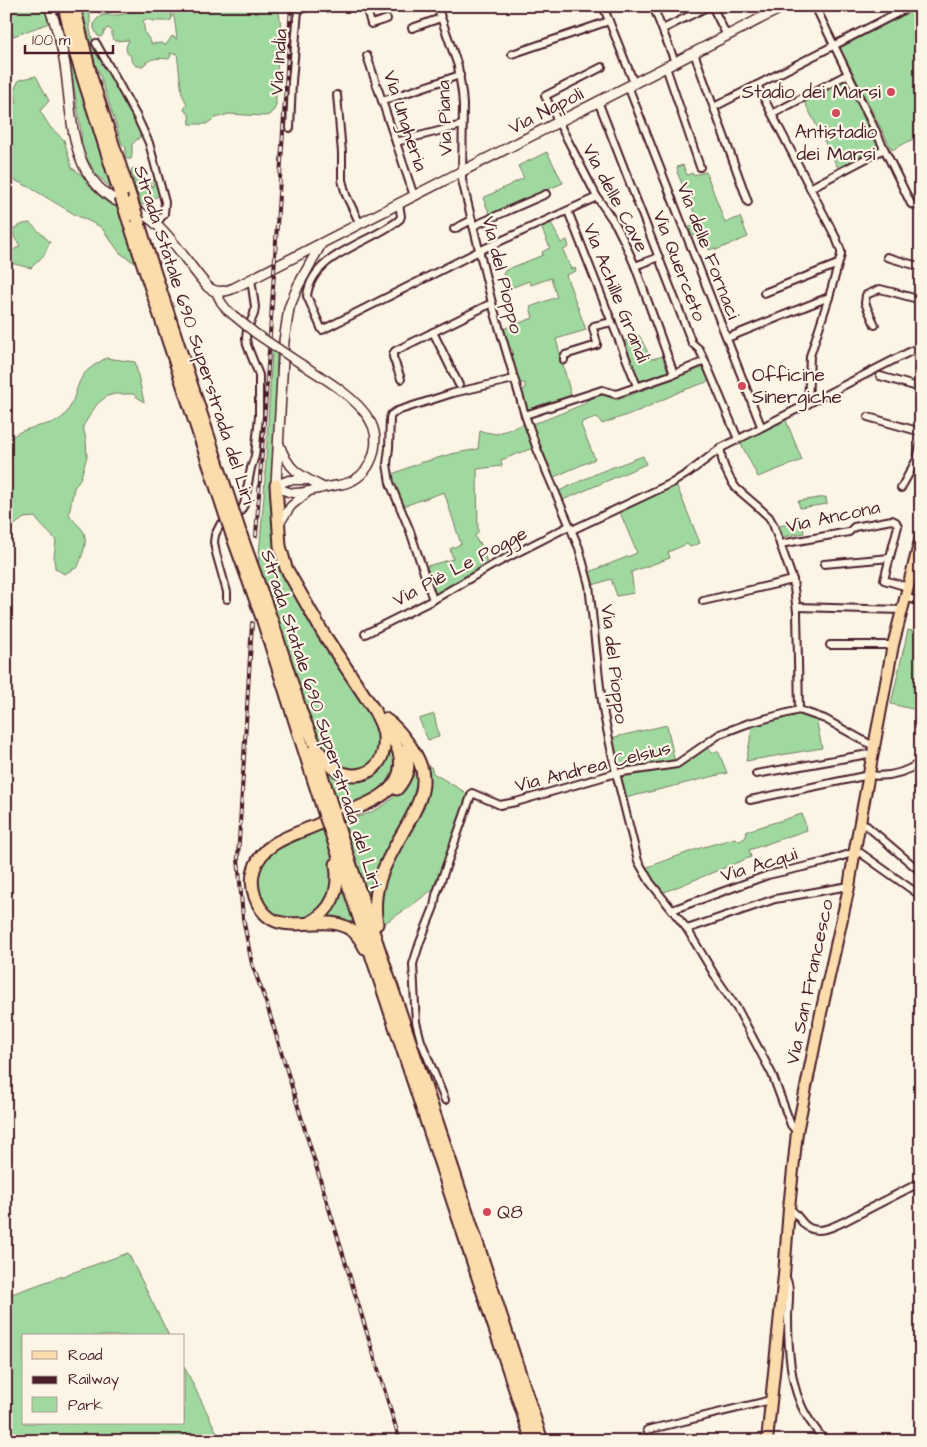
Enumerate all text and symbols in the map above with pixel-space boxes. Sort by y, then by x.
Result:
scale bar [25,22,112,54]
street label: Via India [263,27,295,96]
text: 100 m [32,30,71,51]
street label: Via Ungheria [375,67,434,176]
street label: Via Piana [430,79,460,156]
place label: Stadio dei Marsi [742,79,881,106]
street label: Via Napoli [504,81,588,141]
marker: Stadio dei Marsi [885,86,897,98]
marker: Antistadio dei Marsi [830,107,842,119]
place label: Antistadio dei Marsi [795,119,878,168]
street label: Via delle Cave [575,139,655,257]
street label: Strada Statale 690 Superstrada del Liri [126,162,262,508]
street label: Via delle Fornaci [670,179,747,323]
street label: Via Querceto [645,207,713,326]
street label: Via del Pioppo [474,213,530,337]
street label: Via Achille Grandi [576,219,656,367]
place label: Officine Sinergiche [752,362,842,412]
marker: Officine Sinergiche [736,380,748,392]
street label: Via Ancona [783,494,883,540]
street label: Via Piè Le Pogge [388,520,532,615]
street label: Strada Statale 690 Superstrada del Liri [253,546,389,892]
street label: Via del Pioppo [593,603,635,726]
street label: Via Andrea Celsius [512,735,674,799]
street label: Via Acqui [717,841,801,889]
street label: Via San Francesco [779,897,841,1067]
place label: Q8 [497,1199,523,1226]
marker: Q8 [481,1206,493,1218]
legend [22,1334,185,1424]
text: Road [68,1345,103,1366]
text: Railway [68,1369,119,1391]
text: Park [68,1395,103,1416]

